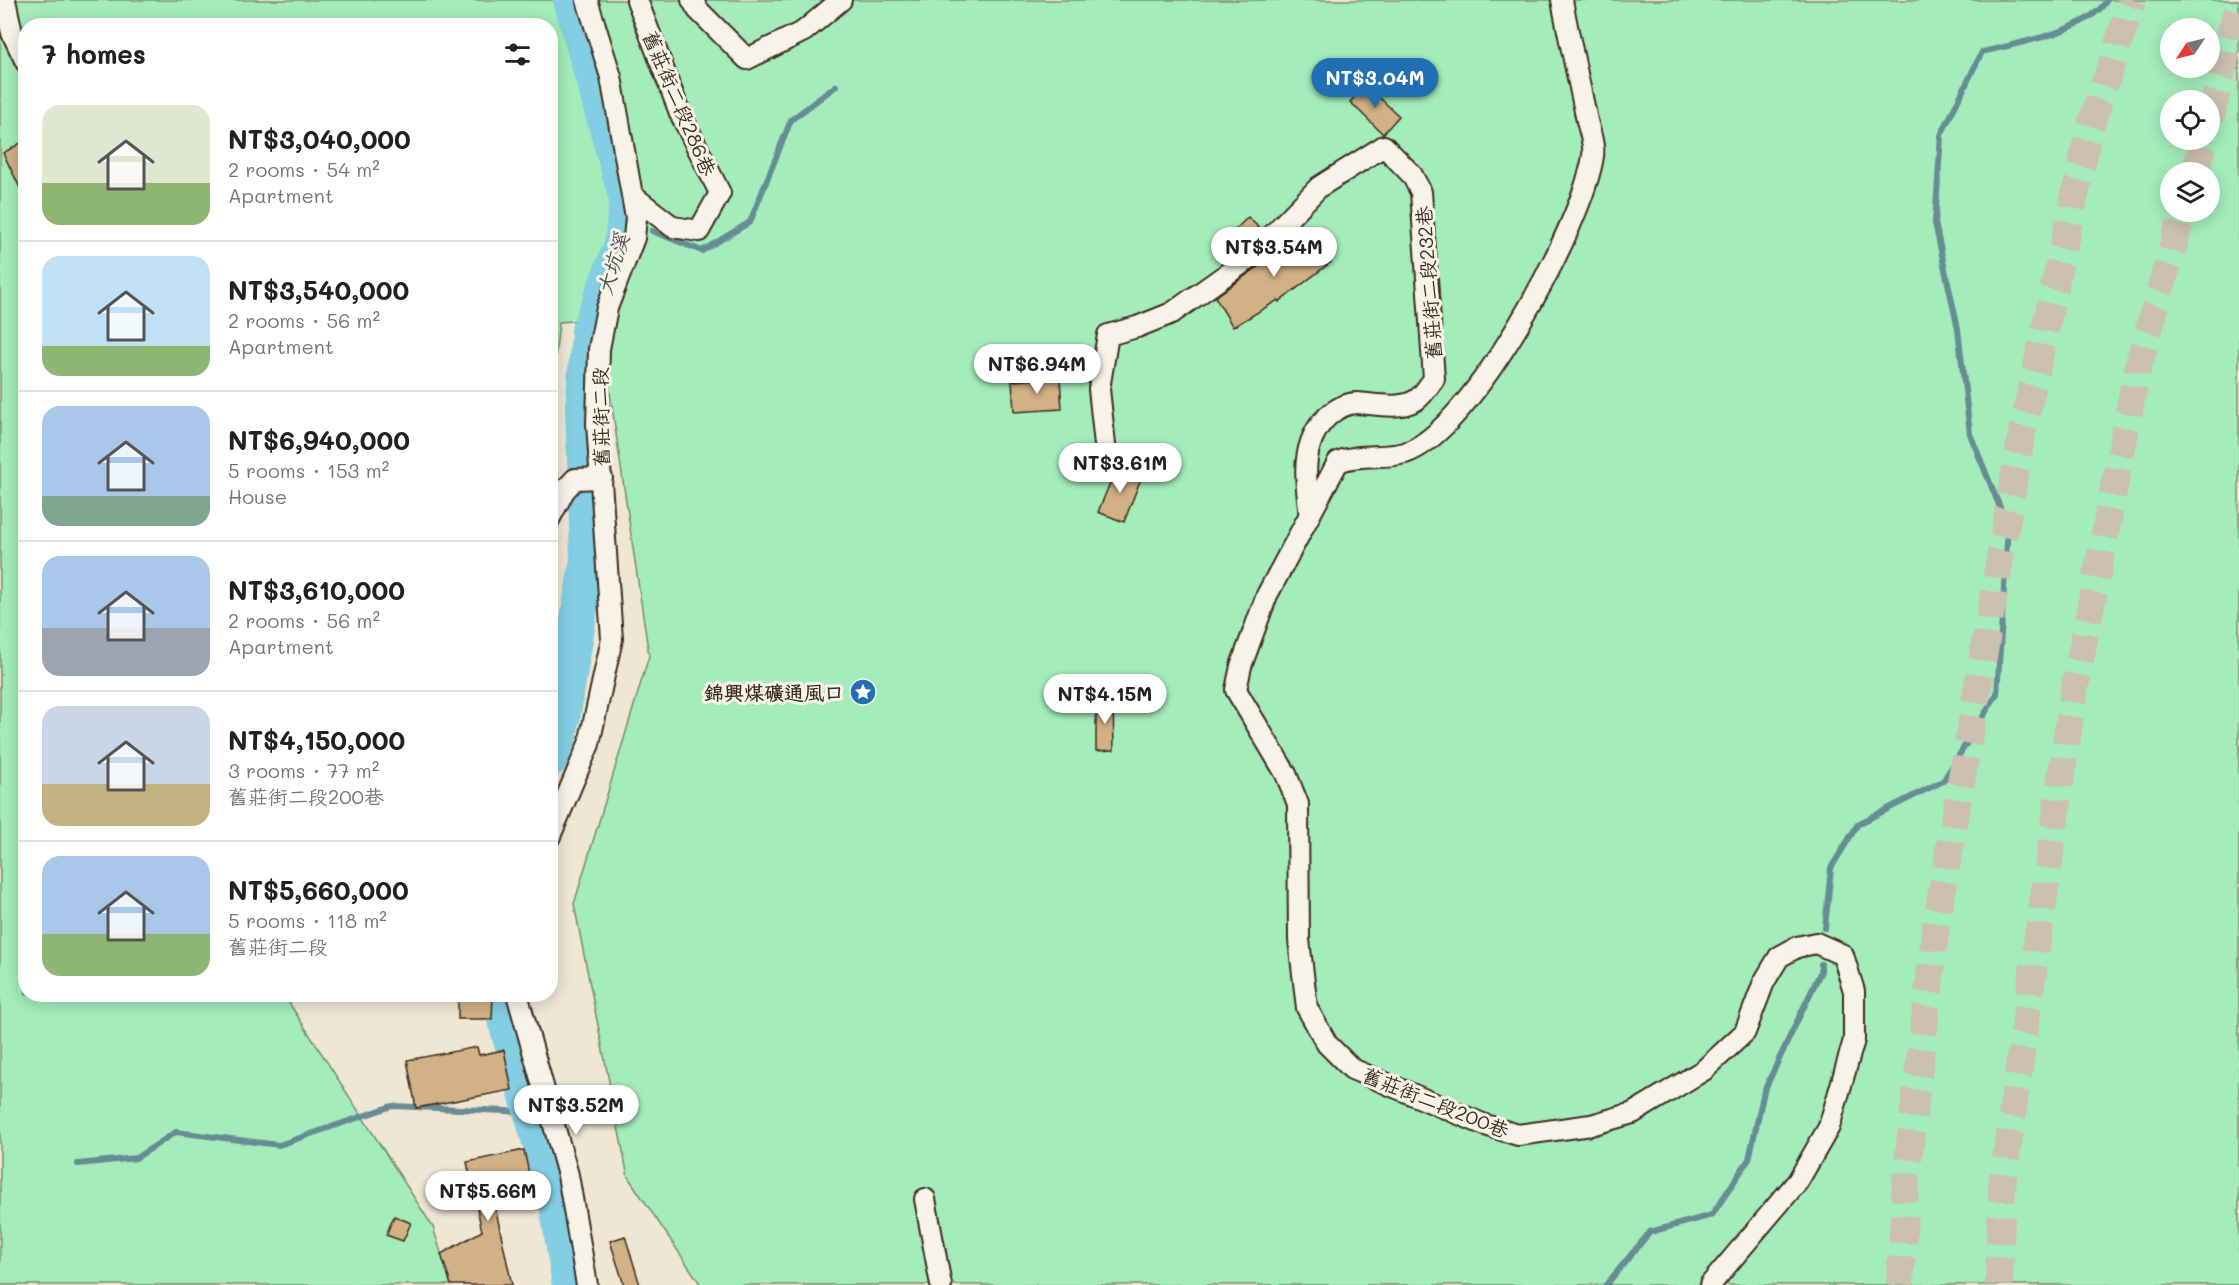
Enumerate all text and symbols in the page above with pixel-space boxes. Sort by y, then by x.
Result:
north arrow [2160,18,2220,78]
map controls [2160,18,2220,222]
street label: 舊莊街二段286巷 [638,26,723,180]
text: 7 homes [42,37,146,71]
icon: filters [501,38,534,71]
pin: NT$3.04M [1313,58,1437,109]
text: NT$3.04M [1325,64,1425,90]
button: locate [2160,90,2220,150]
text: NT$3,040,000 [228,122,411,156]
icon: home [90,129,162,201]
text: 2 rooms · 54 m² [228,156,380,182]
button: layers [2160,162,2220,222]
text: Apartment [228,182,334,208]
street label: 舊莊街二段232巷 [1410,204,1446,361]
pin: NT$3.54M [1212,227,1336,278]
water label: 大坑溪 [590,229,634,298]
text: NT$3.54M [1225,233,1323,259]
text: NT$3,540,000 [228,273,409,307]
icon: home [90,280,162,352]
text: 2 rooms · 56 m² [228,307,380,333]
text: Apartment [228,333,334,359]
pin: NT$6.94M [975,344,1099,395]
text: NT$6.94M [988,350,1086,376]
street label: 舊莊街二段 [586,367,614,467]
text: NT$6,940,000 [228,423,410,457]
icon: home [90,430,162,502]
pin: NT$3.61M [1058,443,1182,494]
text: NT$3.61M [1073,449,1167,475]
text: 5 rooms · 153 m² [228,457,389,483]
text: House [228,483,287,509]
text: NT$3,610,000 [228,573,405,607]
icon: home [90,580,162,652]
text: 2 rooms · 56 m² [228,607,380,633]
text: Apartment [228,633,334,659]
pin: NT$4.15M [1043,674,1167,725]
place icon: 錦興煤礦通風口 [848,677,878,707]
place label: 錦興煤礦通風口 [704,679,844,705]
text: NT$4.15M [1058,680,1152,706]
text: NT$4,150,000 [228,723,405,757]
icon: home [90,730,162,802]
text: 3 rooms · 77 m² [228,757,379,783]
text: 舊莊街二段200巷 [228,783,384,809]
text: NT$5,660,000 [228,873,409,907]
icon: home [90,880,162,952]
text: 5 rooms · 118 m² [228,907,387,933]
text: 舊莊街二段 [228,933,328,959]
street label: 舊莊街二段200巷 [1359,1061,1514,1144]
pin: NT$3.52M [514,1085,638,1136]
text: NT$3.52M [528,1091,624,1117]
pin: NT$5.66M [426,1171,550,1222]
text: NT$5.66M [439,1177,537,1203]

